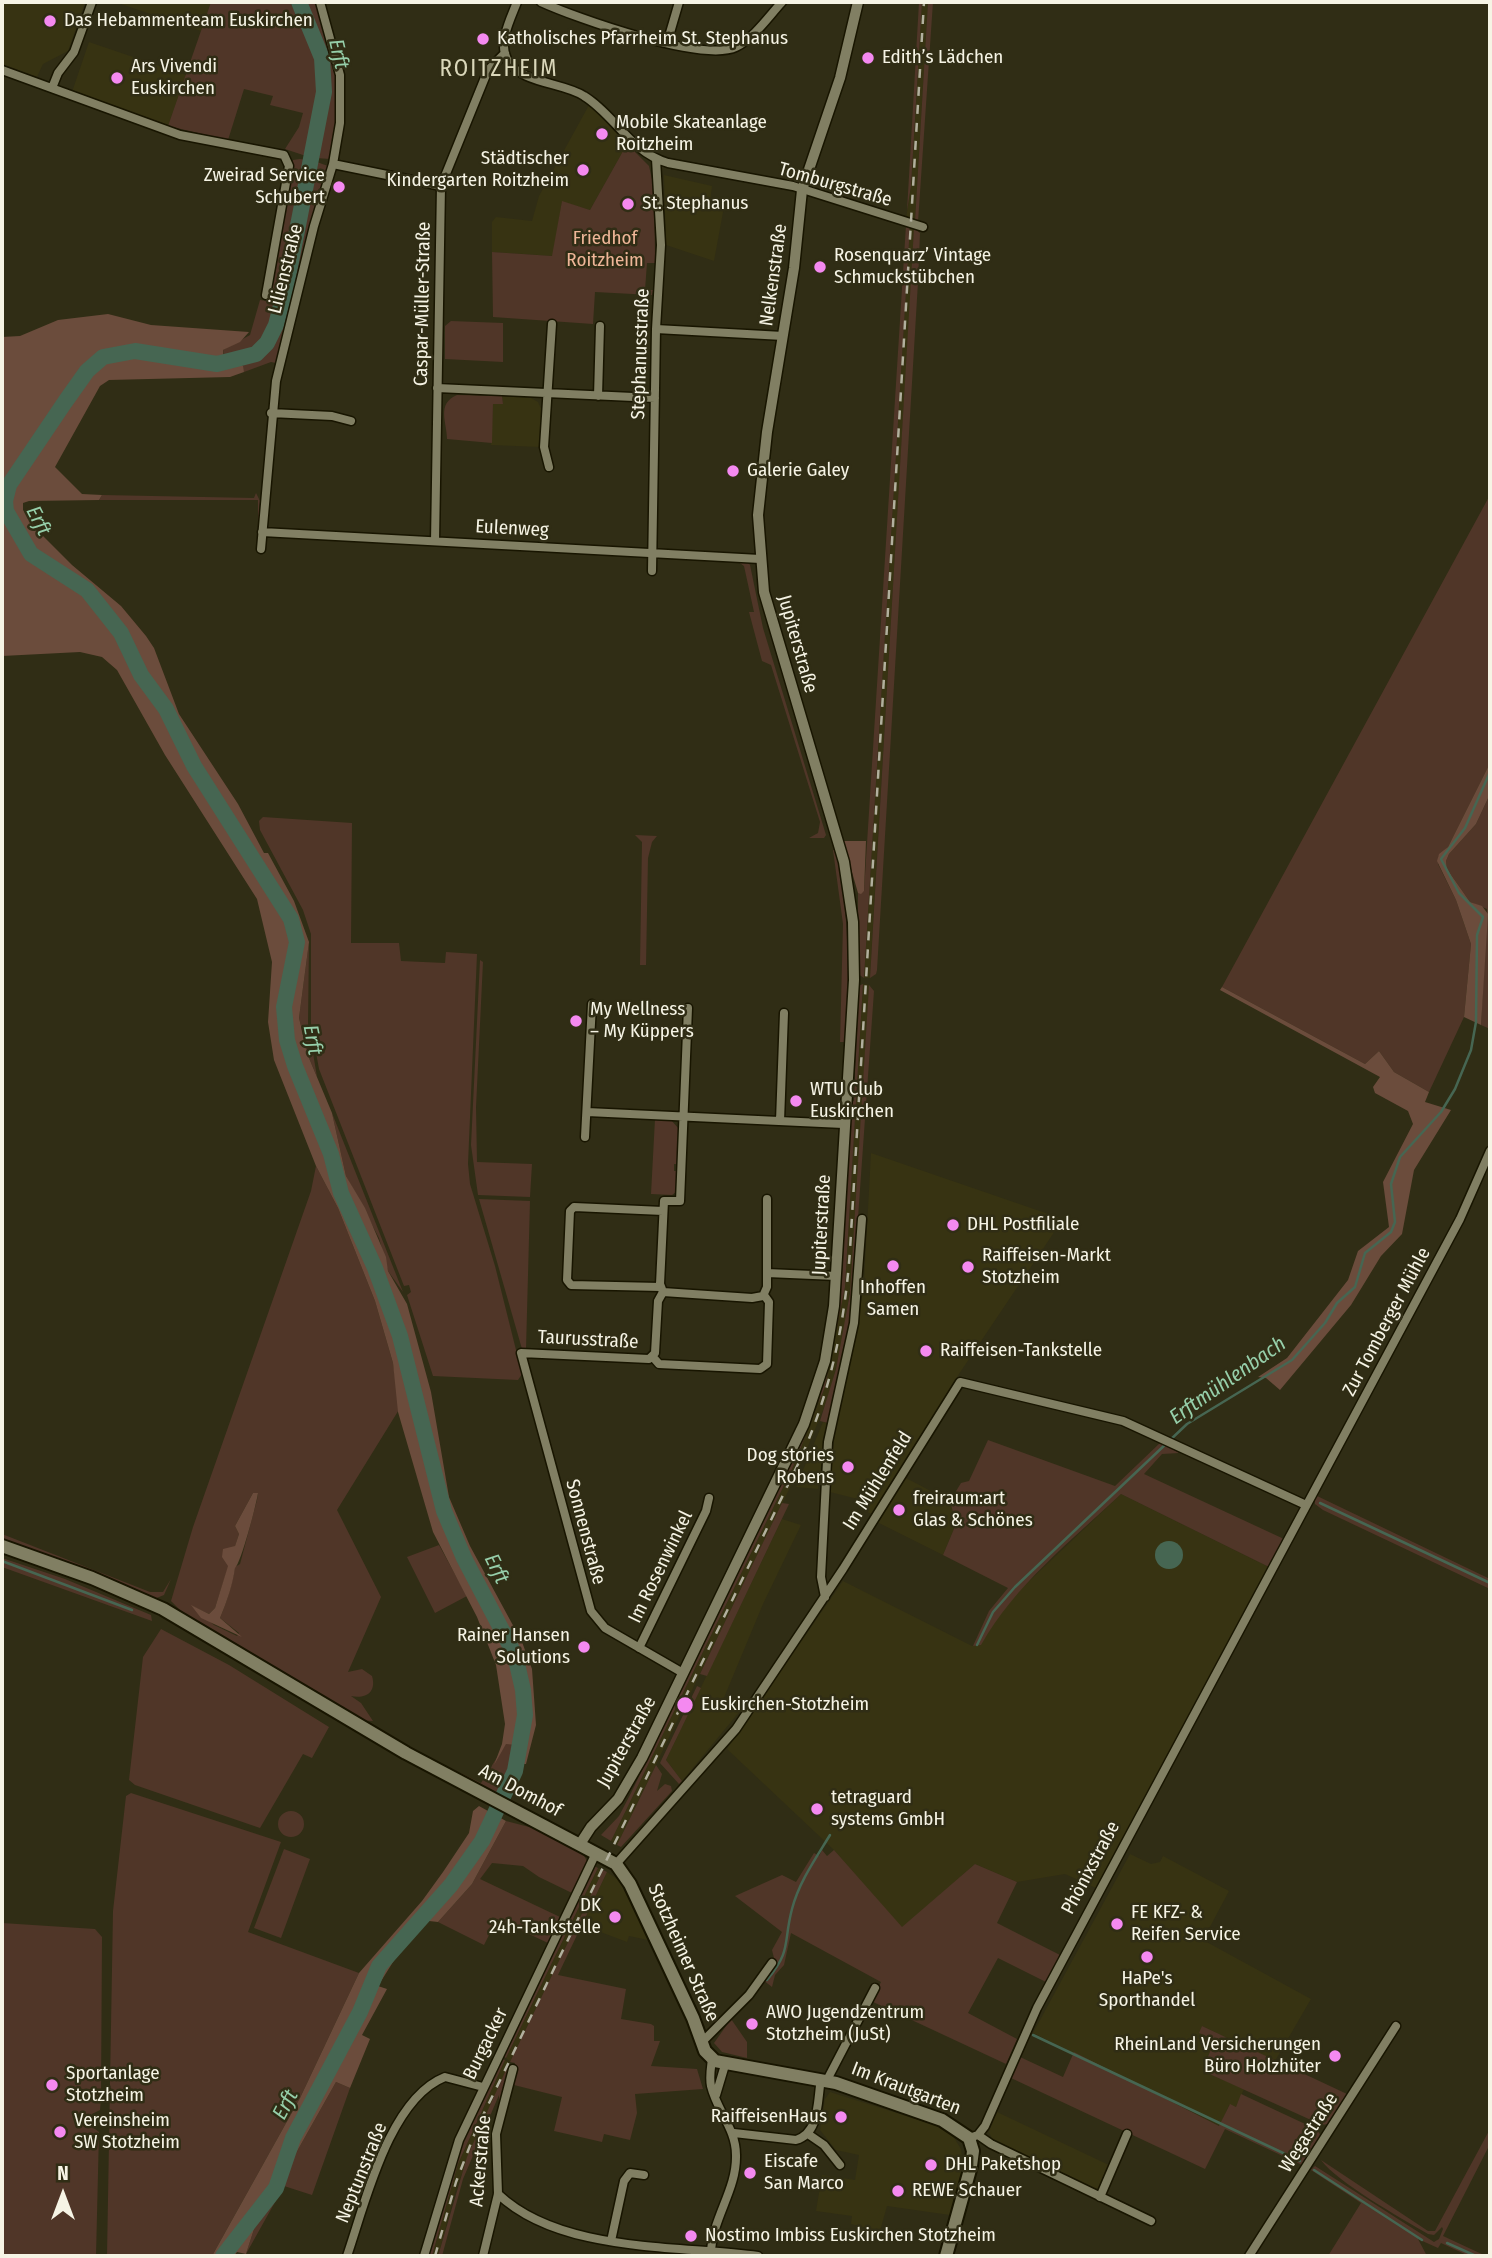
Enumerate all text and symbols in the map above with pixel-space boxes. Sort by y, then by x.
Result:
place label: Das Hebammenteam Euskirchen [64,10,313,32]
marker: Das Hebammenteam Euskirchen [42,13,58,29]
place label: Katholisches Pfarrheim St. Stephanus [497,28,788,50]
marker: Katholisches Pfarrheim St. Stephanus [475,31,491,47]
water label: Erft [322,37,354,71]
place label: Edith’s Lädchen [882,47,1003,69]
marker: Edith’s Lädchen [860,50,876,66]
place label: Ars Vivendi Euskirchen [131,56,217,100]
district label: ROITZHEIM [441,56,557,84]
marker: Ars Vivendi Euskirchen [109,70,125,86]
place label: Mobile Skateanlage Roitzheim [616,112,767,156]
marker: Mobile Skateanlage Roitzheim [594,126,610,142]
place label: Städtischer Kindergarten Roitzheim [387,148,569,192]
street label: Tomburgstraße [776,158,894,212]
marker: Städtischer Kindergarten Roitzheim [575,162,591,178]
place label: Zweirad Service Schubert [204,165,325,209]
marker: Zweirad Service Schubert [331,179,347,195]
place label: St. Stephanus [642,193,748,215]
marker: St. Stephanus [620,196,636,212]
street label: Lilienstraße [264,222,308,316]
street label: Caspar-Müller-Straße [410,222,436,386]
street label: Nelkenstraße [756,222,792,328]
park label: Friedhof Roitzheim [566,228,644,272]
place label: Rosenquarz’ Vintage Schmuckstübchen [834,245,991,289]
marker: Rosenquarz’ Vintage Schmuckstübchen [812,259,828,275]
street label: Stephanusstraße [627,288,655,420]
place label: Galerie Galey [747,460,849,482]
marker: Galerie Galey [725,463,741,479]
water label: Erft [20,502,56,540]
street label: Eulenweg [475,516,549,542]
street label: Jupiterstraße [772,592,822,696]
place label: My Wellness – My Küppers [590,999,694,1043]
marker: My Wellness – My Küppers [568,1013,584,1029]
water label: Erft [297,1023,327,1057]
place label: WTU Club Euskirchen [810,1079,894,1123]
marker: WTU Club Euskirchen [788,1093,804,1109]
street label: Jupiterstraße [808,1174,836,1276]
place label: DHL Postfiliale [967,1214,1079,1236]
marker: DHL Postfiliale [945,1217,961,1233]
street label: Zur Tomberger Mühle [1338,1244,1436,1400]
place label: Raiffeisen-Markt Stotzheim [982,1245,1111,1289]
marker: Inhoffen Samen [885,1258,901,1274]
marker: Raiffeisen-Markt Stotzheim [960,1259,976,1275]
place label: Inhoffen Samen [860,1277,926,1321]
street label: Taurusstraße [537,1326,639,1354]
water label: Erftmühlenbach [1165,1332,1291,1430]
place label: Raiffeisen-Tankstelle [940,1340,1102,1362]
marker: Raiffeisen-Tankstelle [918,1343,934,1359]
street label: Im Mühlenfeld [839,1427,917,1535]
place label: Dog stories Robens [747,1445,834,1489]
marker: Dog stories Robens [840,1459,856,1475]
street label: Sonnenstraße [560,1477,610,1587]
place label: freiraum:art Glas & Schönes [913,1488,1033,1532]
marker: freiraum:art Glas & Schönes [891,1502,907,1518]
street label: Im Rosenwinkel [624,1507,698,1627]
water label: Erft [478,1550,514,1588]
place label: Rainer Hansen Solutions [457,1625,570,1669]
marker: Rainer Hansen Solutions [576,1639,592,1655]
street label: Jupiterstraße [593,1692,661,1792]
place label: Euskirchen-Stotzheim [701,1694,869,1716]
marker: Euskirchen-Stotzheim [675,1695,695,1715]
street label: Am Domhof [475,1760,565,1822]
place label: tetraguard systems GmbH [831,1787,945,1831]
marker: tetraguard systems GmbH [809,1801,825,1817]
street label: Phönixstraße [1057,1818,1125,1918]
street label: Stotzheimer Straße [642,1880,724,2026]
place label: DK 24h-Tankstelle [489,1895,601,1939]
place label: FE KFZ- & Reifen Service [1131,1902,1241,1946]
marker: DK 24h-Tankstelle [607,1909,623,1925]
marker: FE KFZ- & Reifen Service [1109,1916,1125,1932]
marker: HaPe's Sporthandel [1139,1949,1155,1965]
place label: HaPe's Sporthandel [1099,1968,1195,2012]
place label: AWO Jugendzentrum Stotzheim (JuSt) [766,2002,924,2046]
street label: Burgacker [459,2004,513,2084]
marker: AWO Jugendzentrum Stotzheim (JuSt) [744,2016,760,2032]
place label: RheinLand Versicherungen Büro Holzhüter [1114,2034,1321,2078]
marker: RheinLand Versicherungen Büro Holzhüter [1327,2048,1343,2064]
street label: Im Krautgarten [848,2058,964,2120]
place label: Sportanlage Stotzheim [66,2063,160,2107]
marker: Sportanlage Stotzheim [44,2077,60,2093]
water label: Erft [268,2086,304,2124]
street label: Wegastraße [1275,2089,1343,2177]
place label: RaiffeisenHaus [711,2106,827,2128]
marker: RaiffeisenHaus [833,2109,849,2125]
place label: Vereinsheim SW Stotzheim [74,2110,180,2154]
street label: Ackerstraße [466,2114,496,2208]
street label: Neptunstraße [331,2119,393,2227]
marker: Vereinsheim SW Stotzheim [52,2124,68,2140]
place label: Eiscafe San Marco [764,2151,844,2195]
place label: DHL Paketshop [945,2154,1061,2176]
marker: DHL Paketshop [923,2157,939,2173]
north arrow [28,2160,98,2230]
text: N [57,2162,69,2185]
marker: Eiscafe San Marco [742,2165,758,2181]
place label: REWE Schauer [912,2180,1022,2202]
marker: REWE Schauer [890,2183,906,2199]
place label: Nostimo Imbiss Euskirchen Stotzheim [705,2225,996,2247]
marker: Nostimo Imbiss Euskirchen Stotzheim [683,2228,699,2244]

